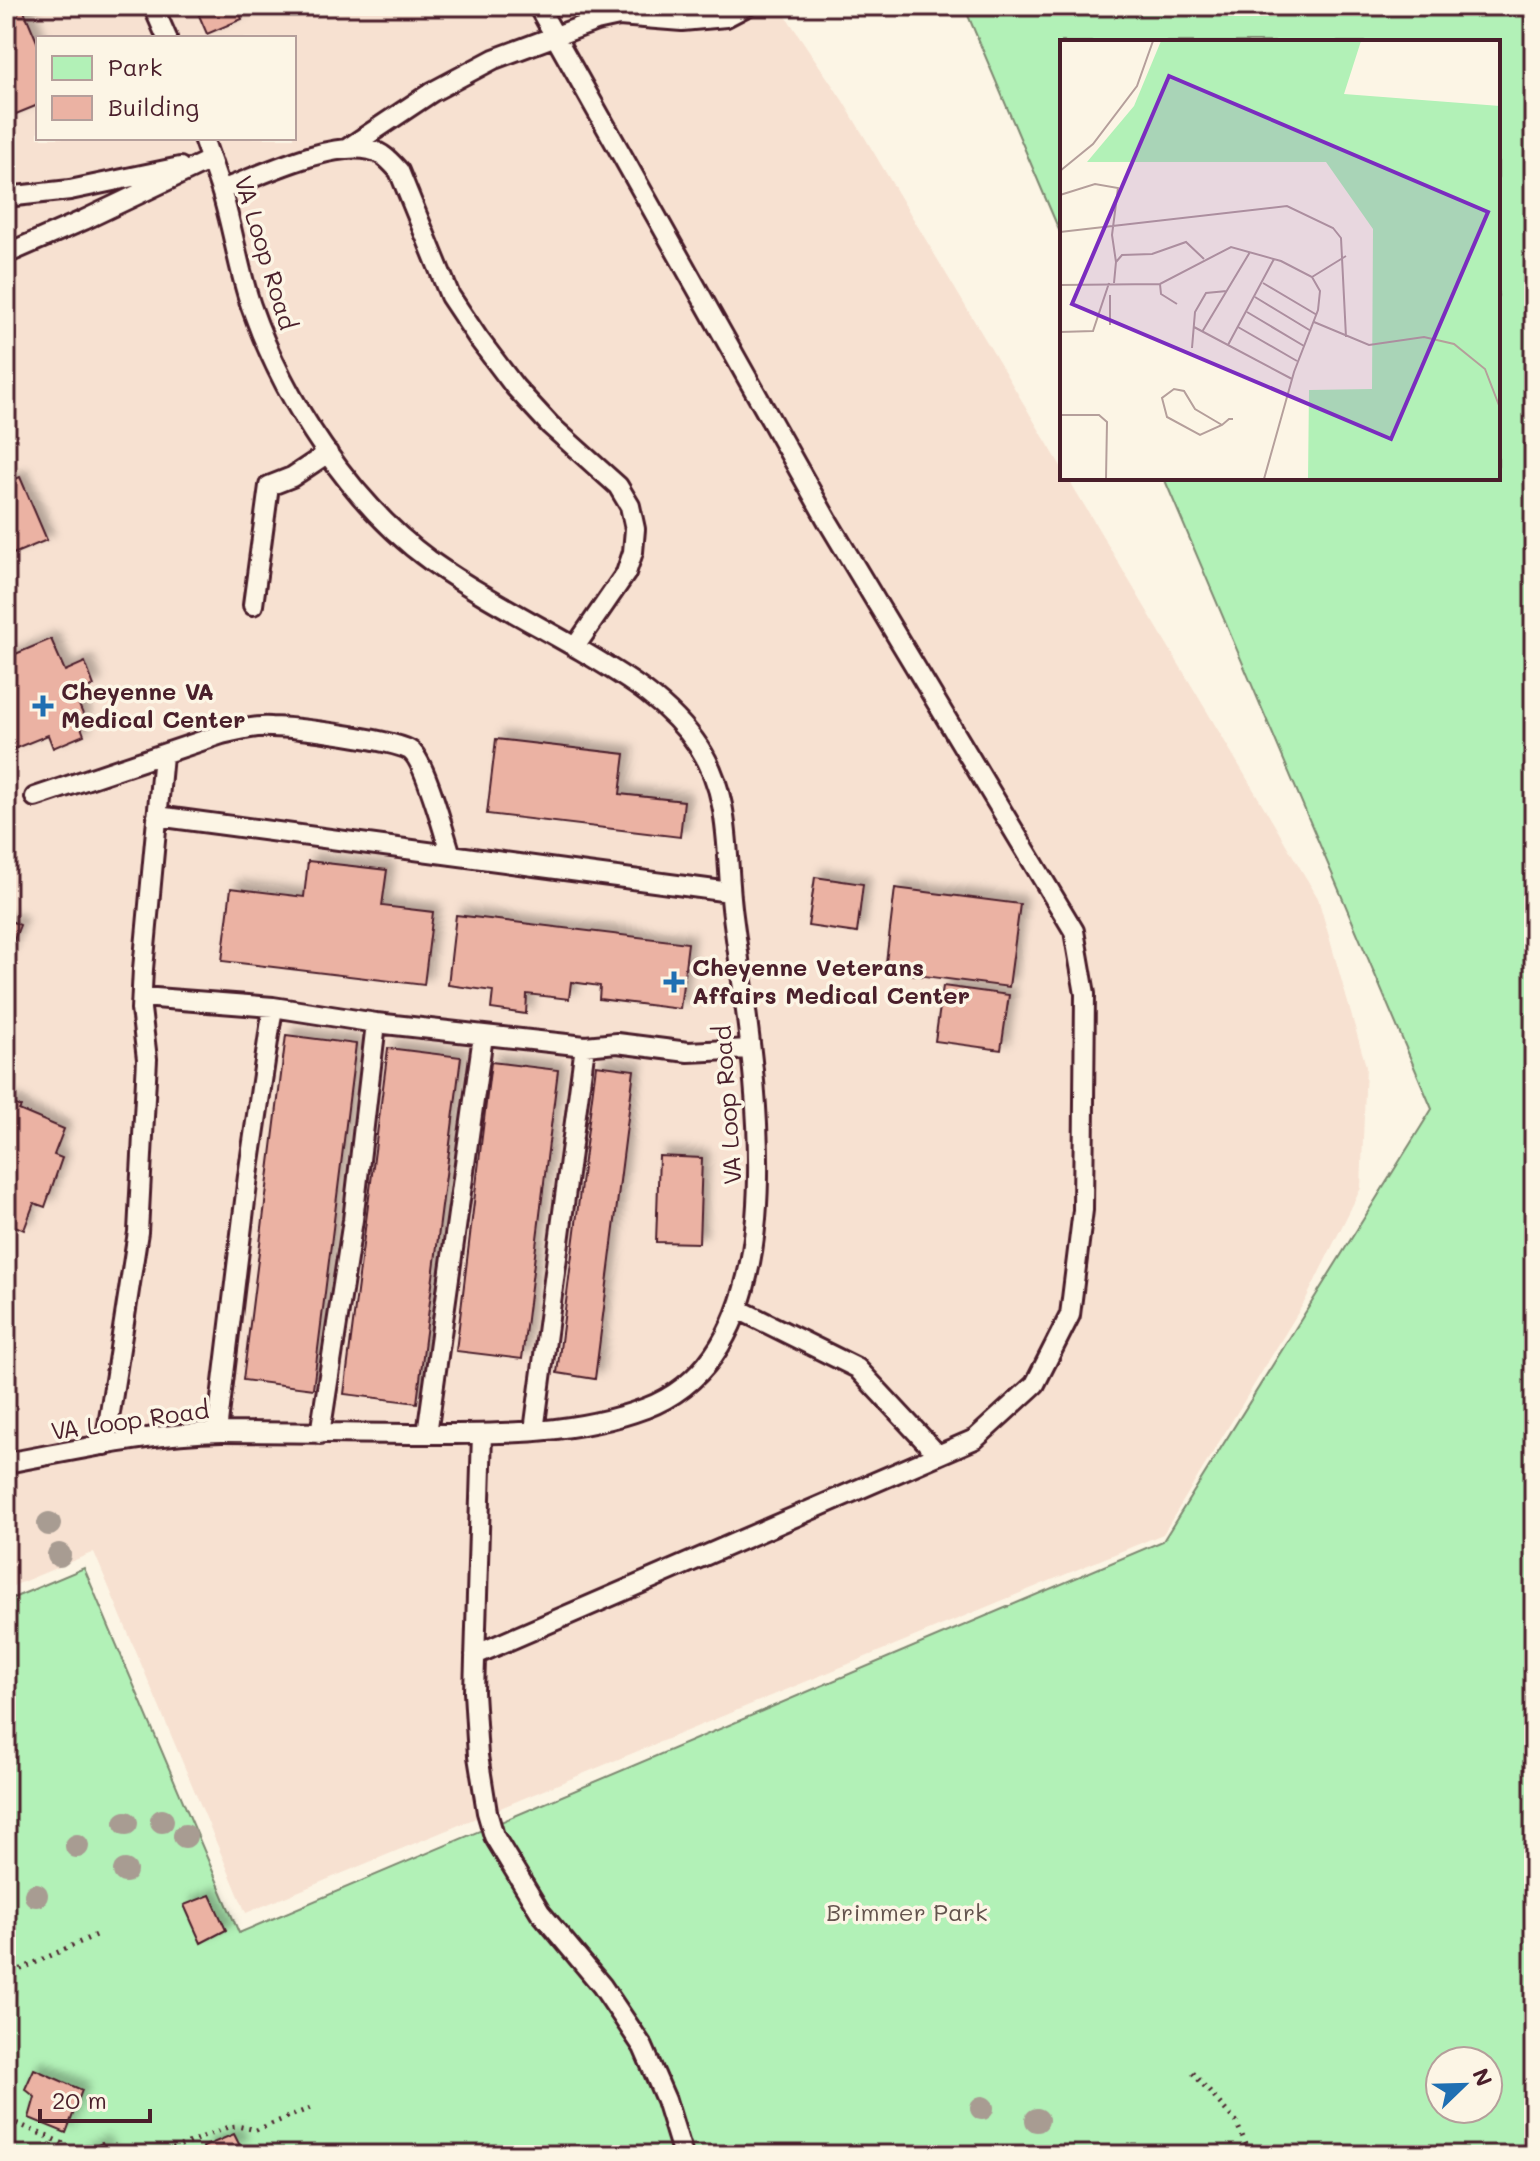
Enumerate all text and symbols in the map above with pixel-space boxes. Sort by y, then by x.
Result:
legend [36,36,296,140]
inset map [1060,40,1500,480]
text: Park [108,51,162,82]
text: Building [108,91,199,122]
street label: VA Loop Road [228,172,305,333]
place label: Cheyenne VA Medical Center [61,675,246,734]
marker: Cheyenne VA Medical Center [32,695,54,717]
place label: Cheyenne Veterans Affairs Medical Center [692,951,970,1010]
marker: Cheyenne Veterans Affairs Medical Center [663,971,685,993]
street label: VA Loop Road [705,1024,748,1186]
street label: VA Loop Road [49,1393,211,1446]
park label: Brimmer Park [826,1896,988,1927]
north arrow [1424,2045,1504,2125]
text: N [1466,2064,1499,2090]
scale bar [40,2073,150,2123]
text: 20 m [52,2084,107,2115]

